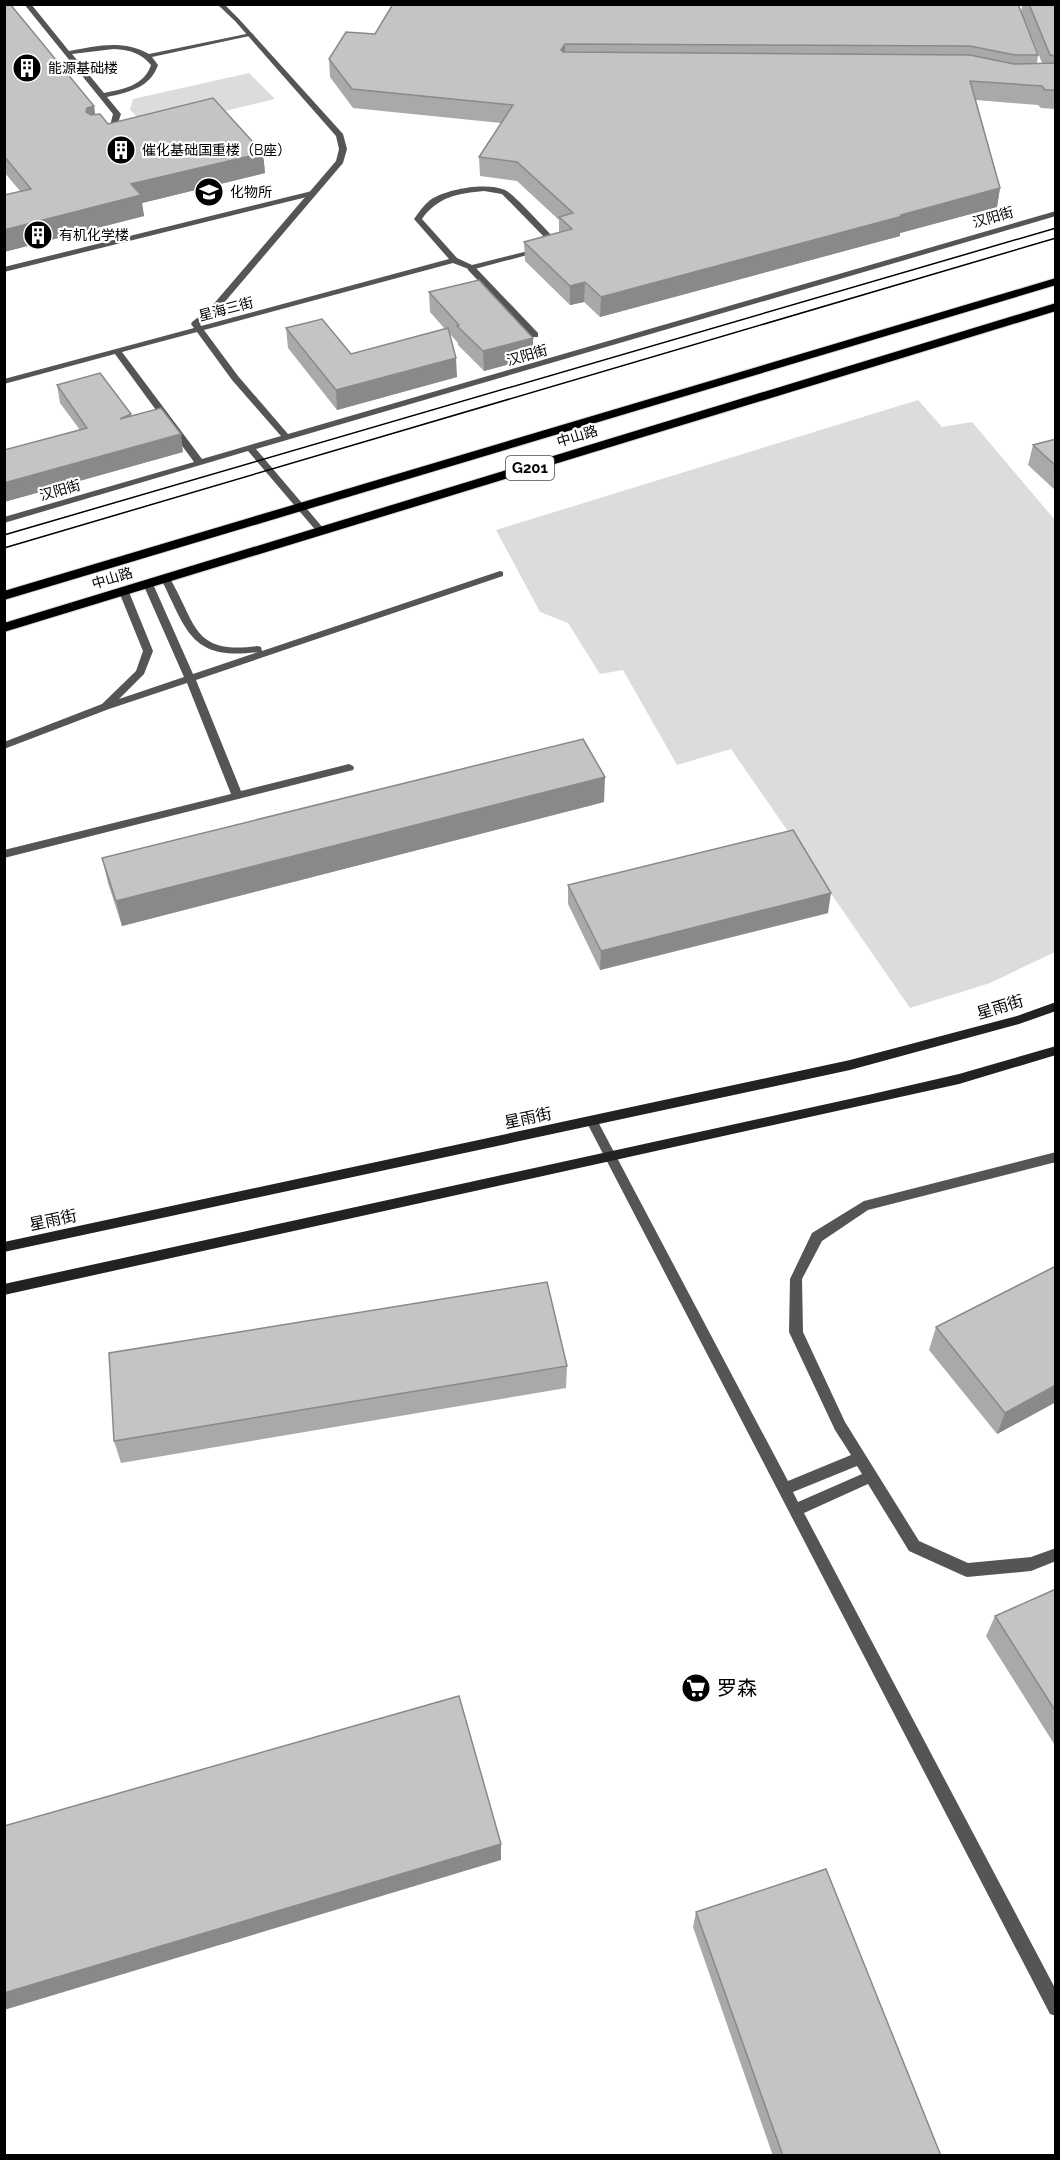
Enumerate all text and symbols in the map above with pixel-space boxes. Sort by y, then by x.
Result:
building icon: 能源基础楼 [11,52,43,84]
place label: 能源基础楼 [48,60,118,76]
building icon: 催化基础国重楼（B座） [105,134,137,166]
place label: 催化基础国重楼（B座） [142,142,291,158]
school or university icon: 化物所 [193,176,225,208]
place label: 化物所 [230,184,272,200]
street label: 汉阳街 [971,204,1015,230]
building icon: 有机化学楼 [22,219,54,251]
place label: 有机化学楼 [59,227,129,243]
street label: 星海三街 [197,294,255,324]
street label: 汉阳街 [505,342,549,368]
street label: 中山路 [555,422,599,450]
road number: G201 [506,456,554,480]
street label: 汉阳街 [38,477,82,503]
street label: 中山路 [90,564,134,592]
street label: 星雨街 [974,991,1026,1023]
street label: 星雨街 [503,1104,553,1132]
street label: 星雨街 [28,1206,78,1234]
supermarket icon: 罗森 [680,1672,712,1704]
place label: 罗森 [717,1676,757,1700]

